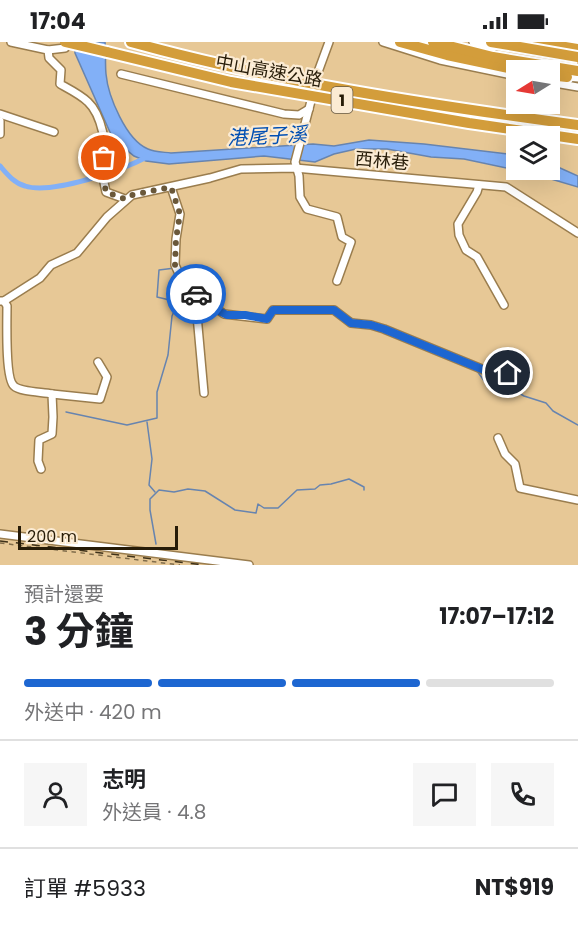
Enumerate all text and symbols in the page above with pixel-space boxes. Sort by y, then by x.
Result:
text: 17:04 [30,6,86,37]
street label: 中山高速公路 [214,49,324,92]
north arrow [506,60,560,114]
map controls [506,60,560,180]
road number: 1 [332,87,352,113]
water label: 港尾子溪 [226,120,311,152]
button: layers [506,126,560,180]
pin [78,132,129,183]
icon: bag [87,141,120,174]
street label: 西林巷 [354,146,410,175]
courier [166,264,226,324]
icon: car [180,278,213,311]
pin [482,347,533,398]
icon: home [491,356,524,389]
scale bar [18,523,178,550]
text: 200 m [27,525,77,548]
text: 預計還要 [24,580,104,608]
text: 17:07–17:12 [439,601,554,632]
text: 3 分鐘 [24,604,134,659]
text: 外送中 · 420 m [24,698,162,726]
button: person [24,763,87,826]
button: chat [413,763,476,826]
button: phone [491,763,554,826]
text: 志明 [102,764,146,795]
text: 外送員 · 4.8 [102,798,206,826]
text: NT$919 [475,872,554,903]
text: 訂單 #5933 [24,873,146,904]

